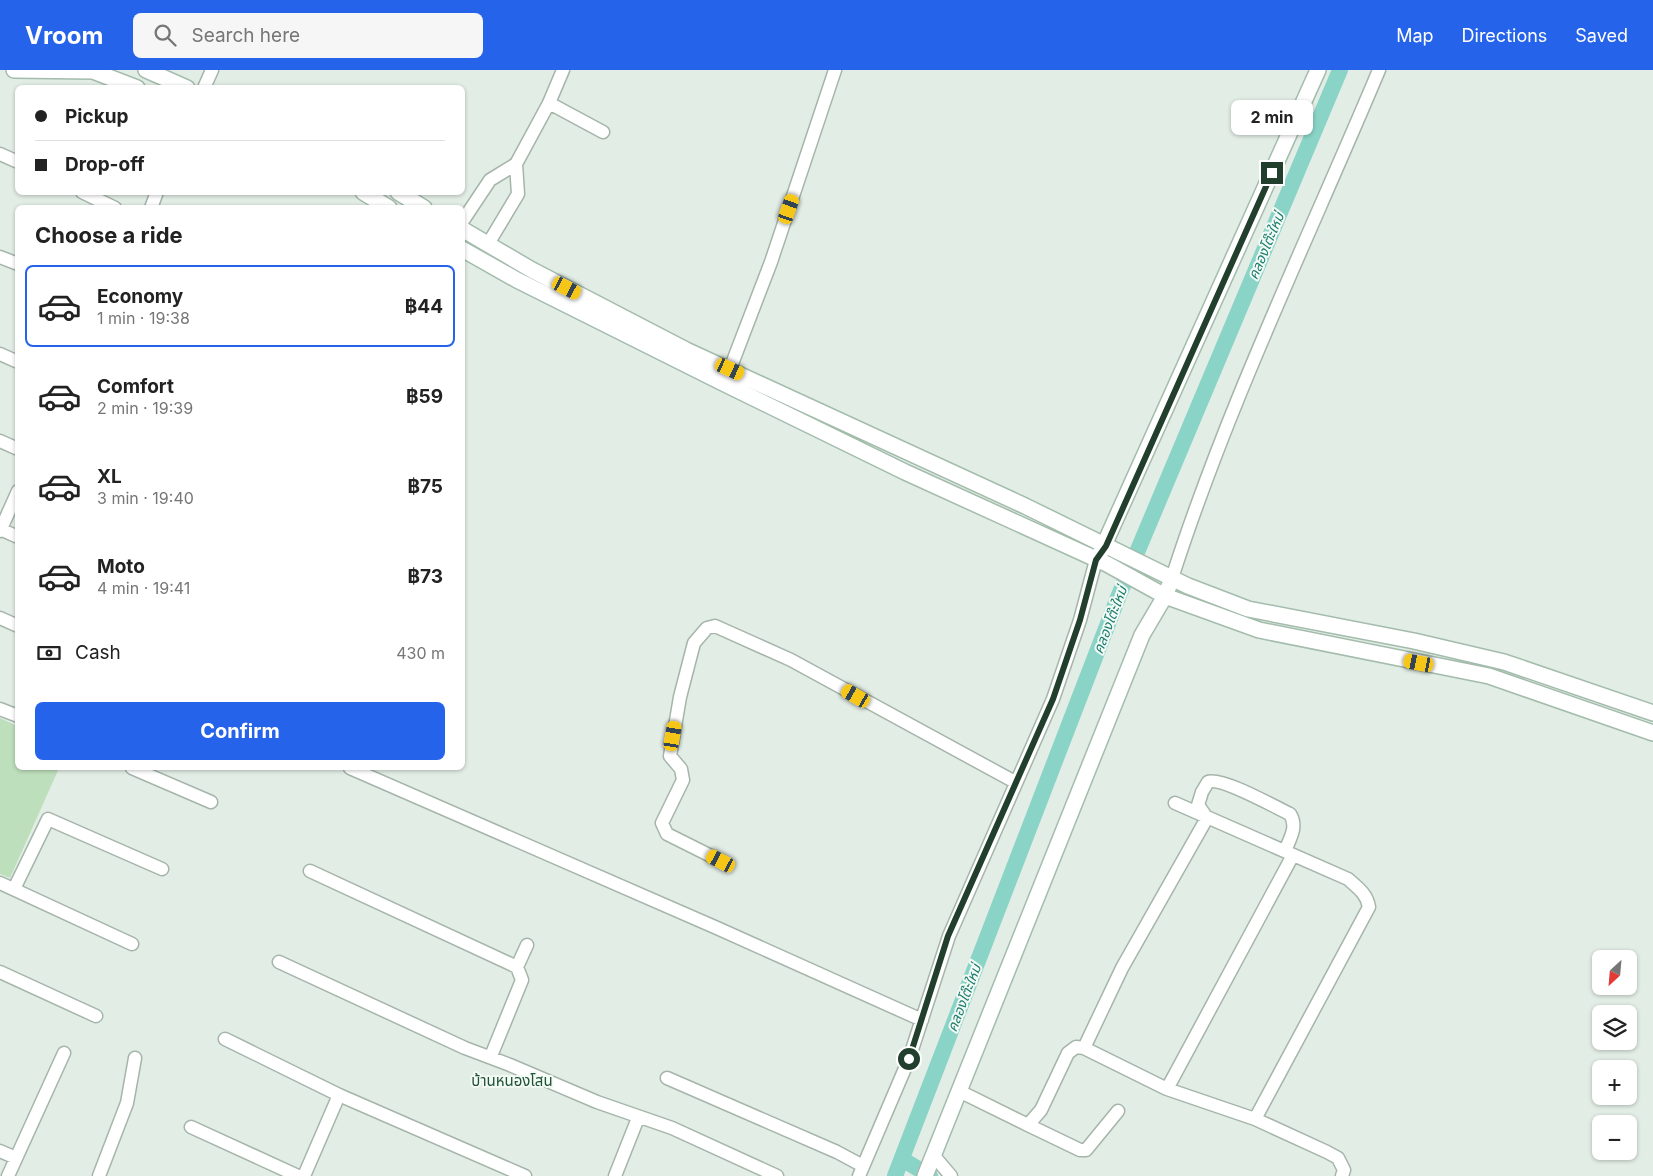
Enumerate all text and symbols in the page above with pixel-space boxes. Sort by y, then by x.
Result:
search box [133,13,483,58]
text: Vroom [25,21,103,50]
icon: search [151,21,179,49]
text: Search here [191,24,300,47]
text: Map [1396,25,1434,46]
text: Directions [1462,25,1547,46]
text: Saved [1575,25,1628,46]
callout: 2 min [1231,101,1313,136]
text: Pickup [65,105,128,128]
text: 2 min [1251,107,1293,127]
text: Drop-off [65,153,145,176]
route end [1261,162,1283,184]
car [777,192,800,226]
water label: คลองโต๊ะใหม่ [1244,208,1288,282]
text: Choose a ride [35,222,183,248]
car [550,275,583,301]
icon: car [37,284,82,329]
text: Economy [97,285,183,308]
text: ฿44 [405,295,443,318]
text: 1 min · 19:38 [97,308,190,328]
car [713,356,746,382]
icon: car [37,374,82,419]
text: Comfort [97,375,174,398]
text: ฿59 [406,385,443,408]
text: 2 min · 19:39 [97,398,193,418]
icon: car [37,464,82,509]
text: XL [97,465,122,488]
text: ฿75 [407,475,443,498]
text: 3 min · 19:40 [97,488,194,508]
icon: car [37,554,82,599]
text: Moto [97,555,145,578]
text: ฿73 [407,565,443,588]
text: 4 min · 19:41 [97,578,190,598]
water label: คลองโต๊ะใหม่ [1089,582,1131,656]
icon: cash [35,639,63,667]
text: Cash [75,641,121,664]
text: 430 m [396,643,445,663]
car [1402,653,1435,673]
car [839,682,872,710]
button: Confirm [35,702,445,760]
car [663,720,682,752]
car [704,848,737,874]
north arrow [1592,950,1638,995]
map controls [1592,950,1637,1160]
water label: คลองโต๊ะใหม่ [943,960,985,1034]
button: layers [1592,1005,1637,1050]
route start [898,1048,920,1070]
button: + [1592,1060,1637,1105]
district label: บ้านหนองโสน [471,1071,553,1090]
button: − [1592,1115,1637,1160]

